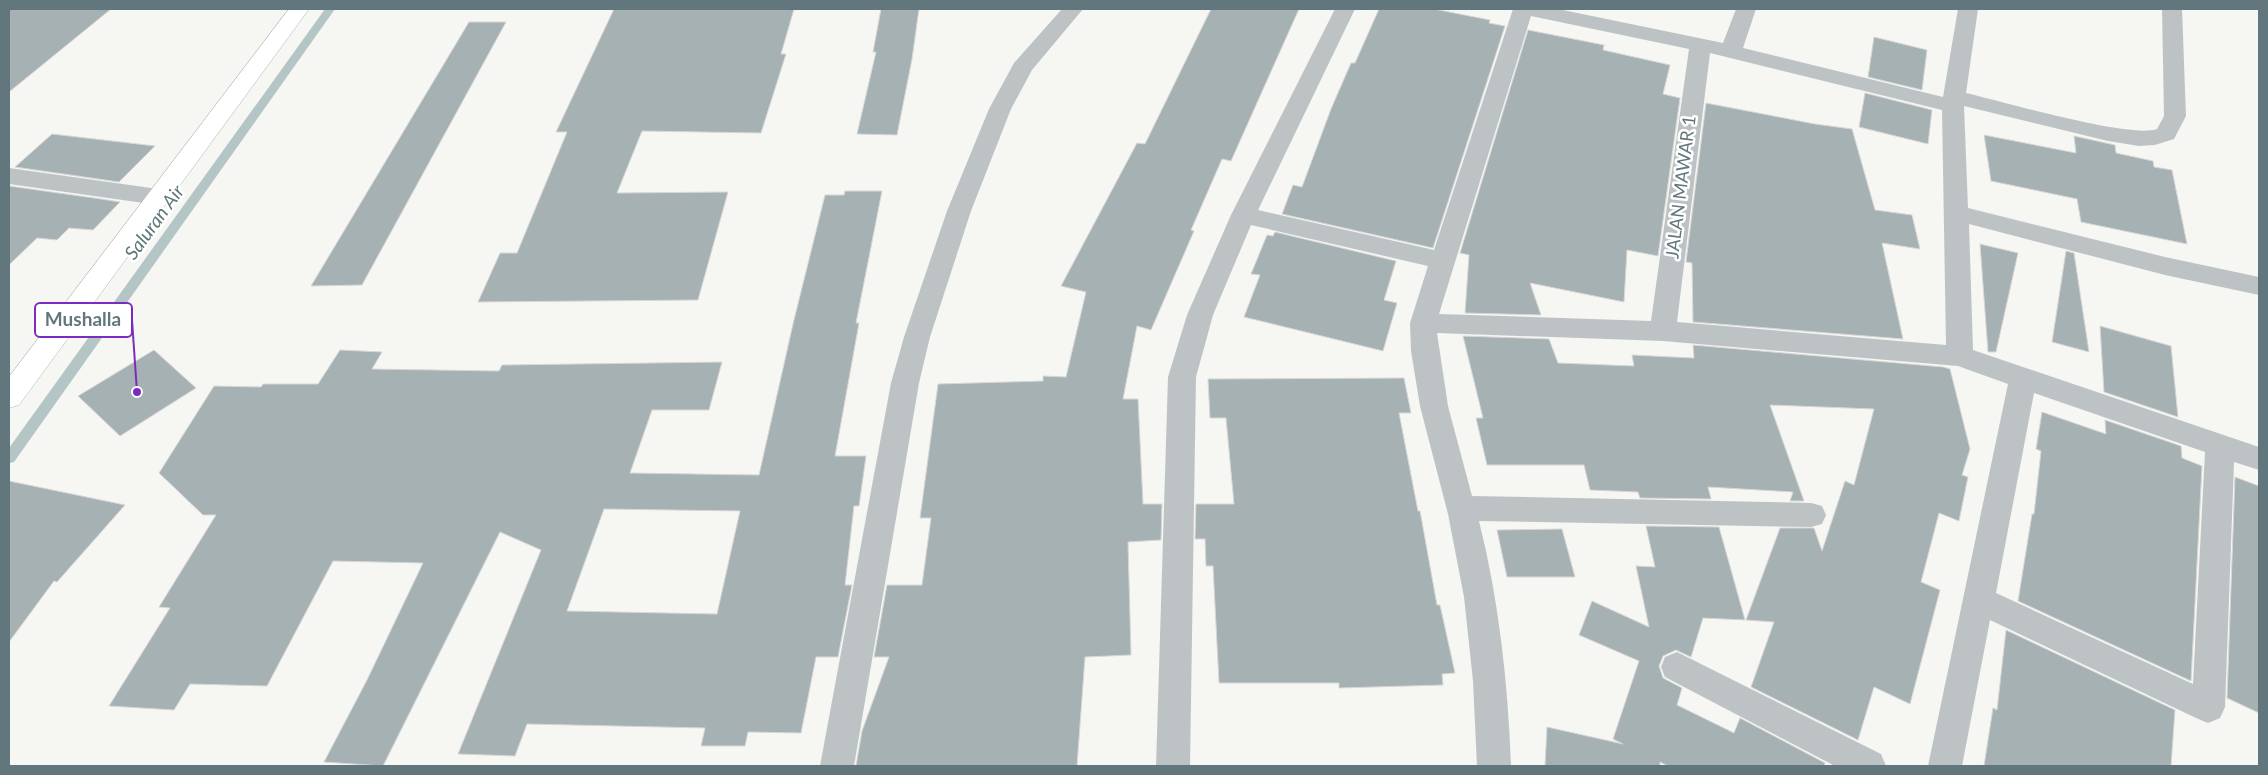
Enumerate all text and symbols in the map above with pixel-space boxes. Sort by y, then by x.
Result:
street label: JALAN MAWAR 1 [1660,114,1700,260]
water label: Saluran Air [119,180,189,263]
callout: Mushalla [35,303,132,337]
text: Mushalla [45,307,121,330]

